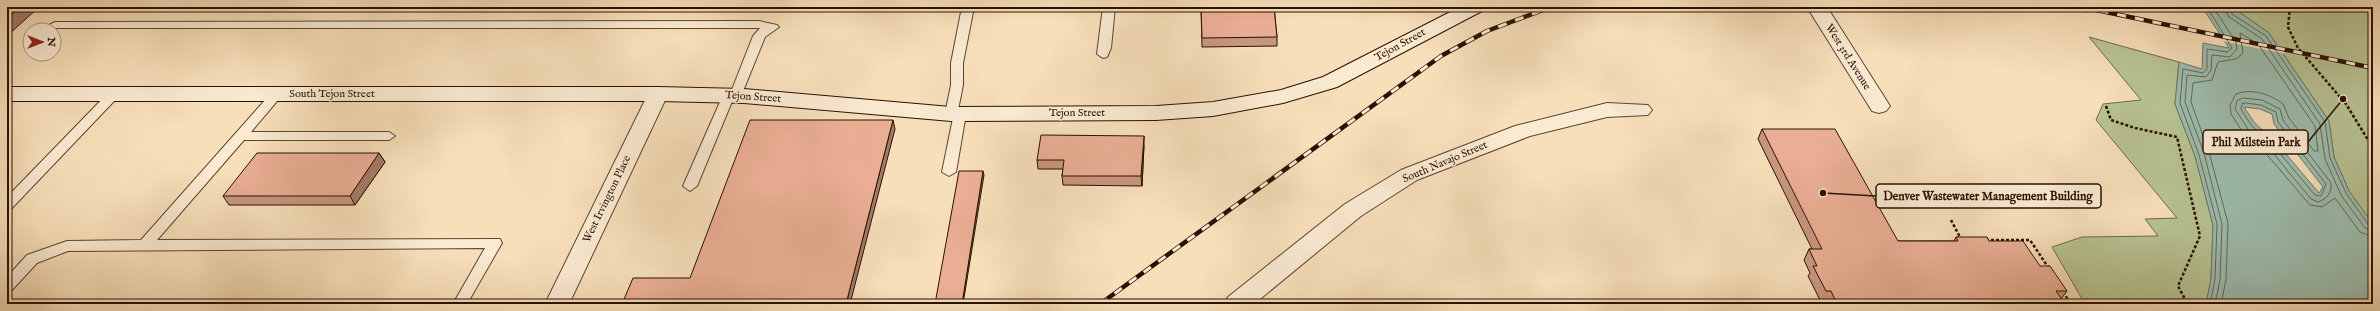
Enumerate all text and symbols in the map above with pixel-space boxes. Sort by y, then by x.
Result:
street label: West 3rd Avenue [1822,21,1874,93]
north arrow [22,22,62,62]
street label: Tejon Street [1372,25,1428,65]
text: N [44,36,58,47]
street label: South Tejon Street [289,87,375,101]
street label: Tejon Street [724,88,782,106]
street label: Tejon Street [1049,106,1105,120]
callout: Phil Milstein Park [2203,130,2308,154]
text: Phil Milstein Park [2211,135,2301,150]
street label: South Navajo Street [1400,138,1490,186]
street label: West Irvington Place [580,153,634,245]
callout: Denver Wastewater Management Building [1876,184,2101,208]
text: Denver Wastewater Management Building [1883,189,2093,205]

